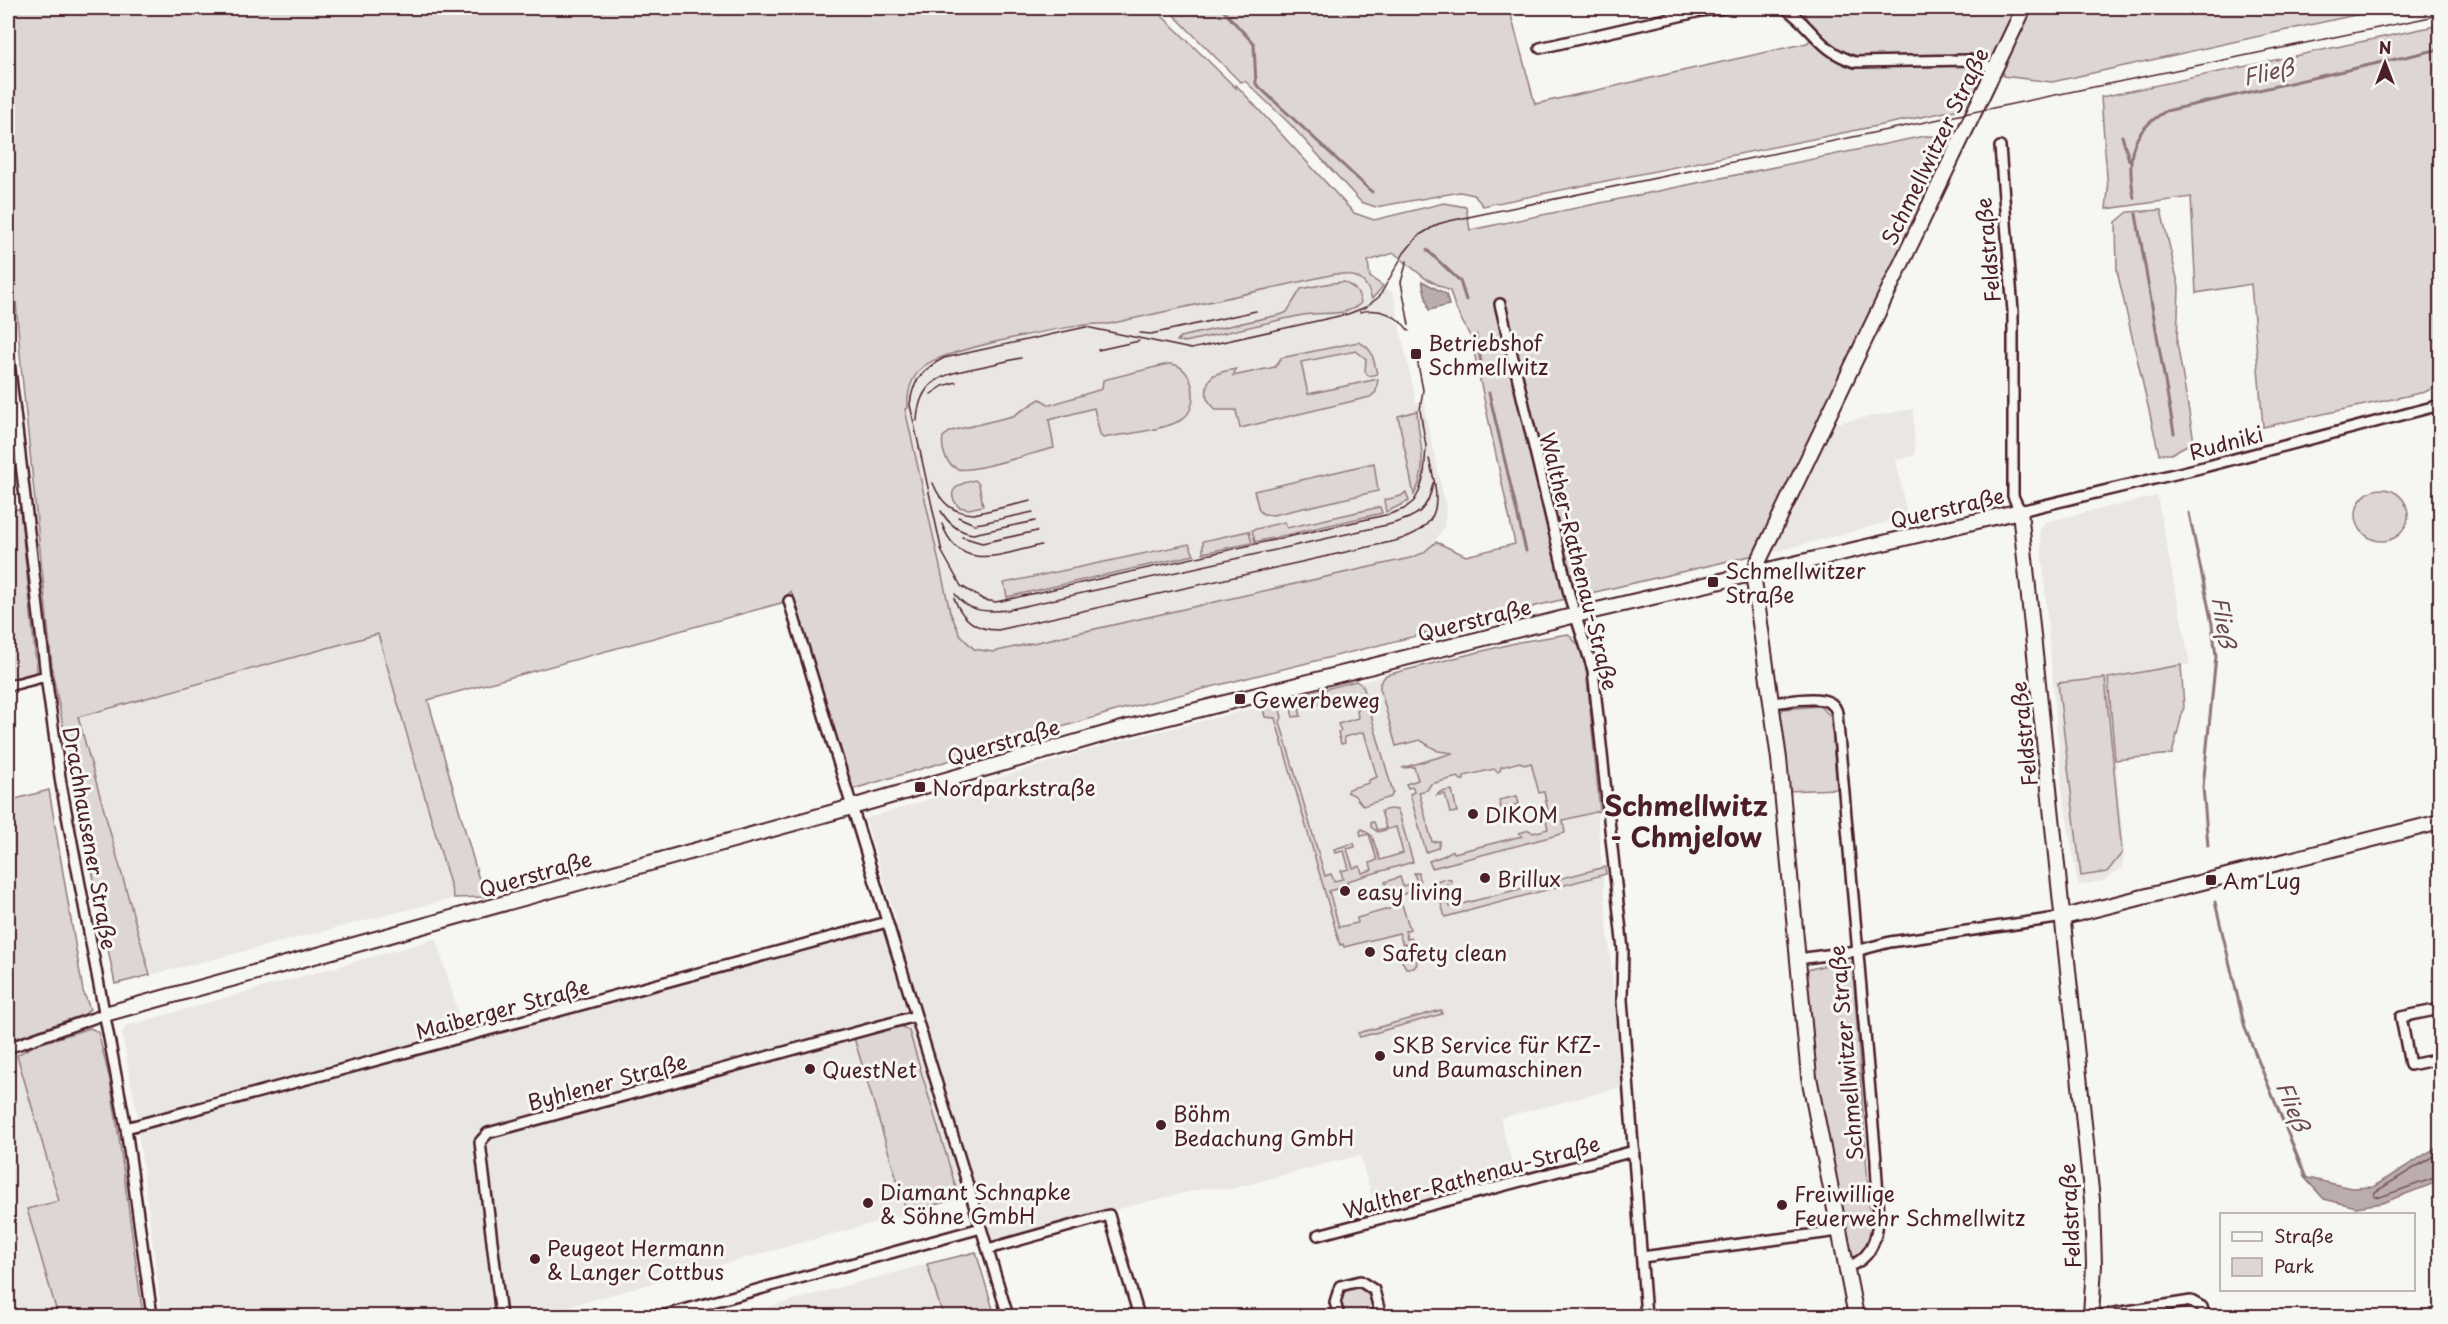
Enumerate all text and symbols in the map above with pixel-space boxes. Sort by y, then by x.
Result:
north arrow [2355,33,2415,93]
text: N [2379,35,2391,59]
street label: Schmellwitzer Straße [1872,42,1996,250]
water label: Fließ [2239,49,2299,93]
street label: Feldstraße [1966,196,2008,304]
place label: Betriebshof Schmellwitz [1428,326,1548,382]
marker: Betriebshof Schmellwitz [1409,347,1423,361]
street label: Rudniki [2185,417,2267,467]
street label: Walther-Rathenau-Straße [1532,429,1628,693]
street label: Querstraße [1887,478,2007,536]
place label: Schmellwitzer Straße [1725,554,1866,610]
marker: Schmellwitzer Straße [1706,575,1720,589]
street label: Querstraße [1414,589,1534,649]
water label: Fließ [2205,594,2246,653]
street label: Feldstraße [2002,680,2044,788]
place label: Gewerbeweg [1252,683,1380,715]
marker: Gewerbeweg [1233,692,1247,706]
street label: Querstraße [943,710,1063,772]
street label: Drachhausener Straße [56,724,126,952]
place label: Nordparkstraße [932,771,1096,803]
marker: Nordparkstraße [913,780,927,794]
district label: Schmellwitz - Chmjelow [1604,784,1768,856]
place label: DIKOM [1485,798,1558,830]
marker: DIKOM [1466,807,1480,821]
street label: Querstraße [475,842,595,904]
place label: Brillux [1497,862,1561,894]
place label: Am Lug [2223,864,2301,896]
marker: Brillux [1478,871,1492,885]
marker: Am Lug [2204,873,2218,887]
place label: easy living [1357,875,1463,907]
marker: easy living [1338,884,1352,898]
place label: Safety clean [1382,936,1507,968]
street label: Schmellwitzer Straße [1820,944,1870,1162]
marker: Safety clean [1363,945,1377,959]
street label: Maiberger Straße [412,969,592,1047]
place label: SKB Service für KfZ- und Baumaschinen [1392,1028,1602,1084]
street label: Byhlener Straße [524,1044,690,1118]
marker: SKB Service für KfZ- und Baumaschinen [1373,1049,1387,1063]
place label: QuestNet [822,1053,917,1085]
marker: QuestNet [803,1062,817,1076]
water label: Fließ [2269,1076,2320,1138]
place label: Böhm Bedachung GmbH [1173,1097,1354,1153]
marker: Böhm Bedachung GmbH [1154,1118,1168,1132]
street label: Walther-Rathenau-Straße [1339,1126,1603,1226]
street label: Feldstraße [2050,1163,2088,1269]
place label: Diamant Schnapke & Söhne GmbH [880,1175,1071,1231]
place label: Freiwillige Feuerwehr Schmellwitz [1794,1177,2025,1233]
marker: Diamant Schnapke & Söhne GmbH [861,1196,875,1210]
marker: Freiwillige Feuerwehr Schmellwitz [1775,1198,1789,1212]
legend [2220,1213,2415,1291]
text: Straße [2274,1222,2334,1249]
place label: Peugeot Hermann & Langer Cottbus [547,1231,725,1287]
marker: Peugeot Hermann & Langer Cottbus [528,1252,542,1266]
text: Park [2274,1252,2314,1279]

